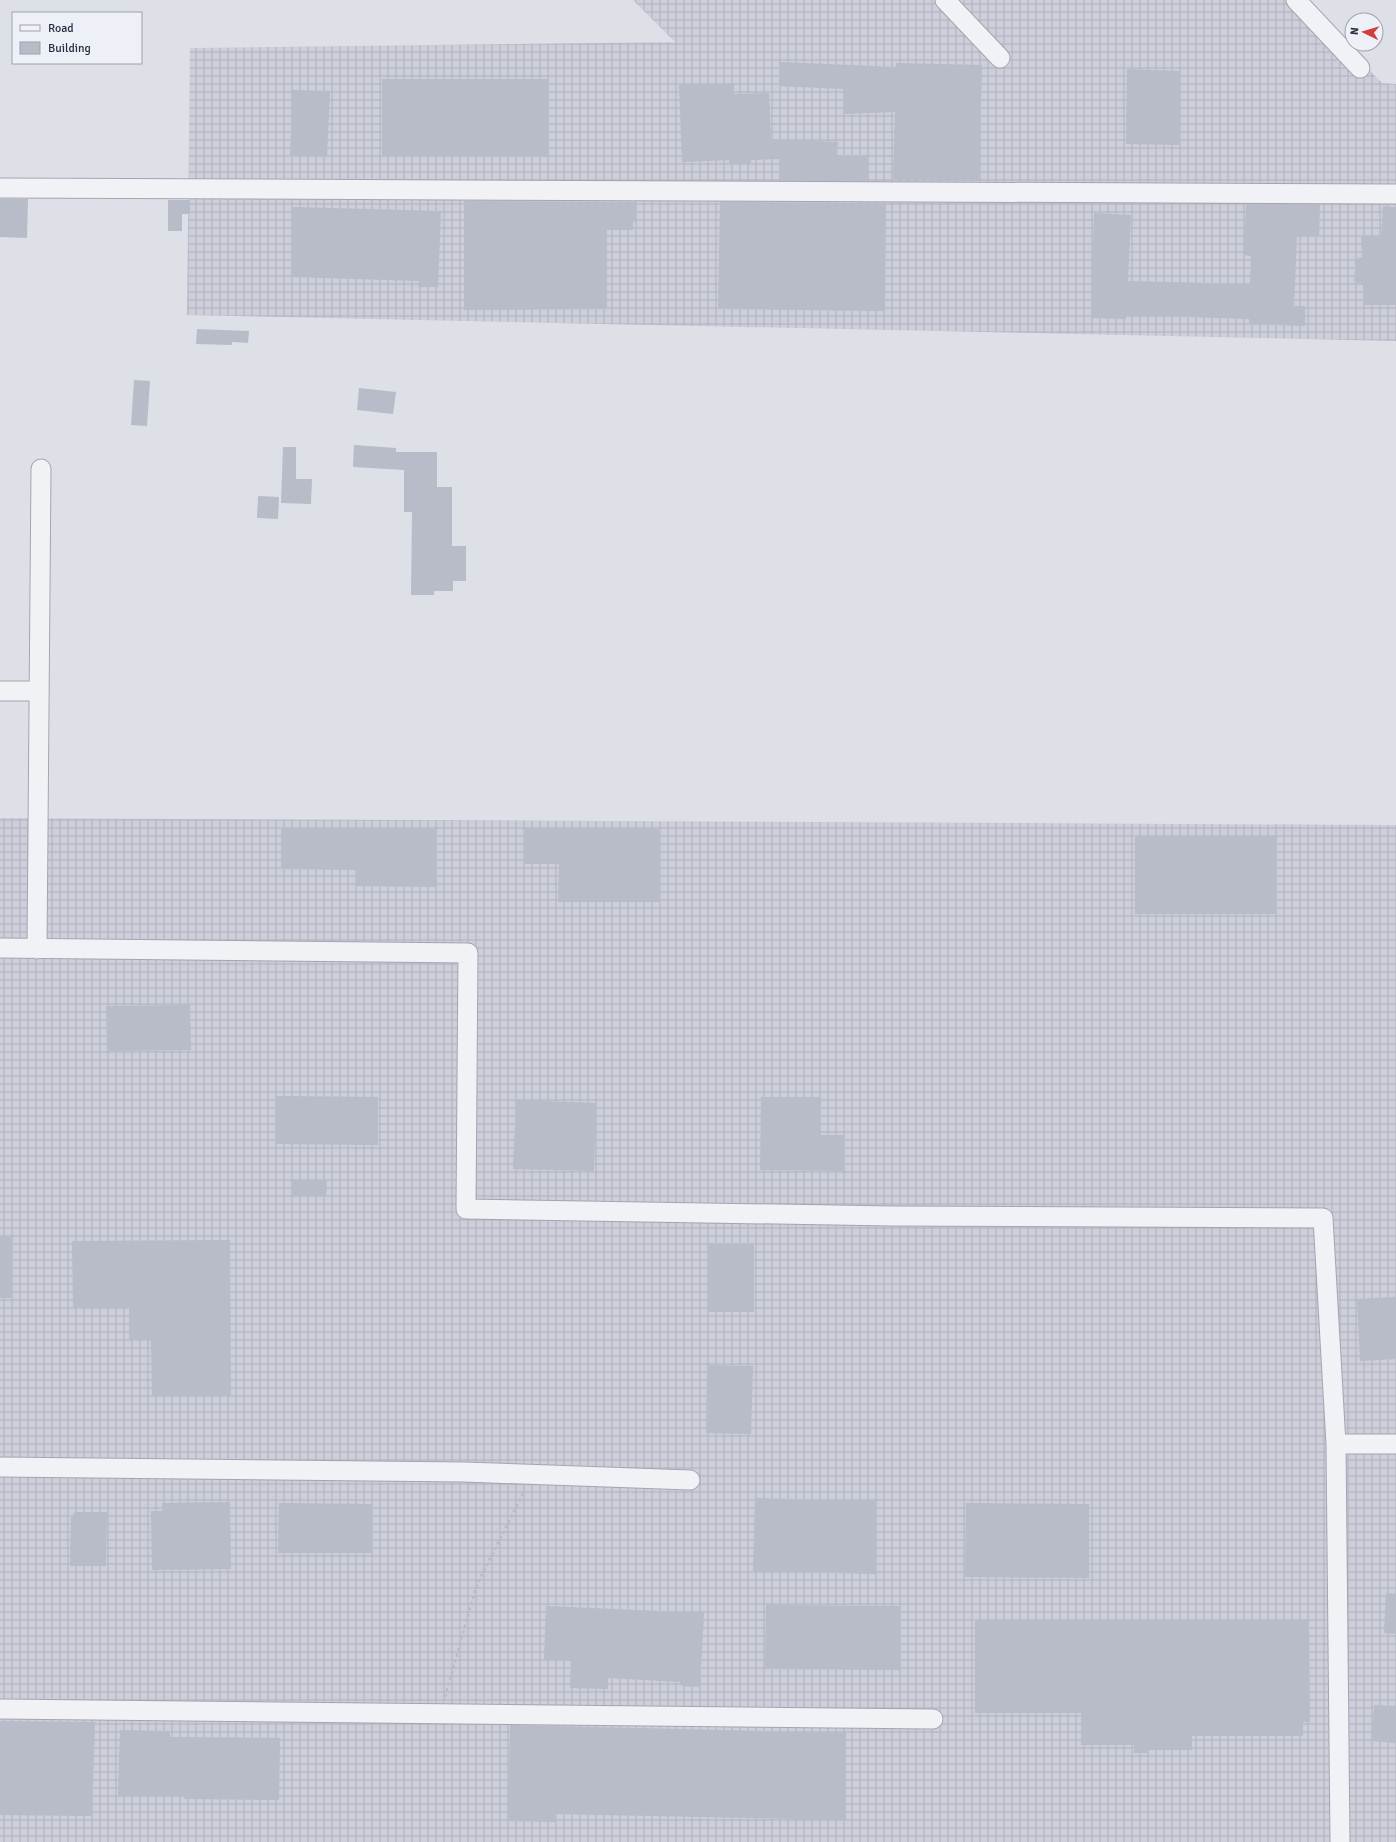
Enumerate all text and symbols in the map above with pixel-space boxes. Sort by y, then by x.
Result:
legend [12,12,142,64]
north arrow [1344,12,1384,52]
text: Road [48,21,74,36]
text: N [1348,27,1361,36]
text: Building [48,41,91,56]

